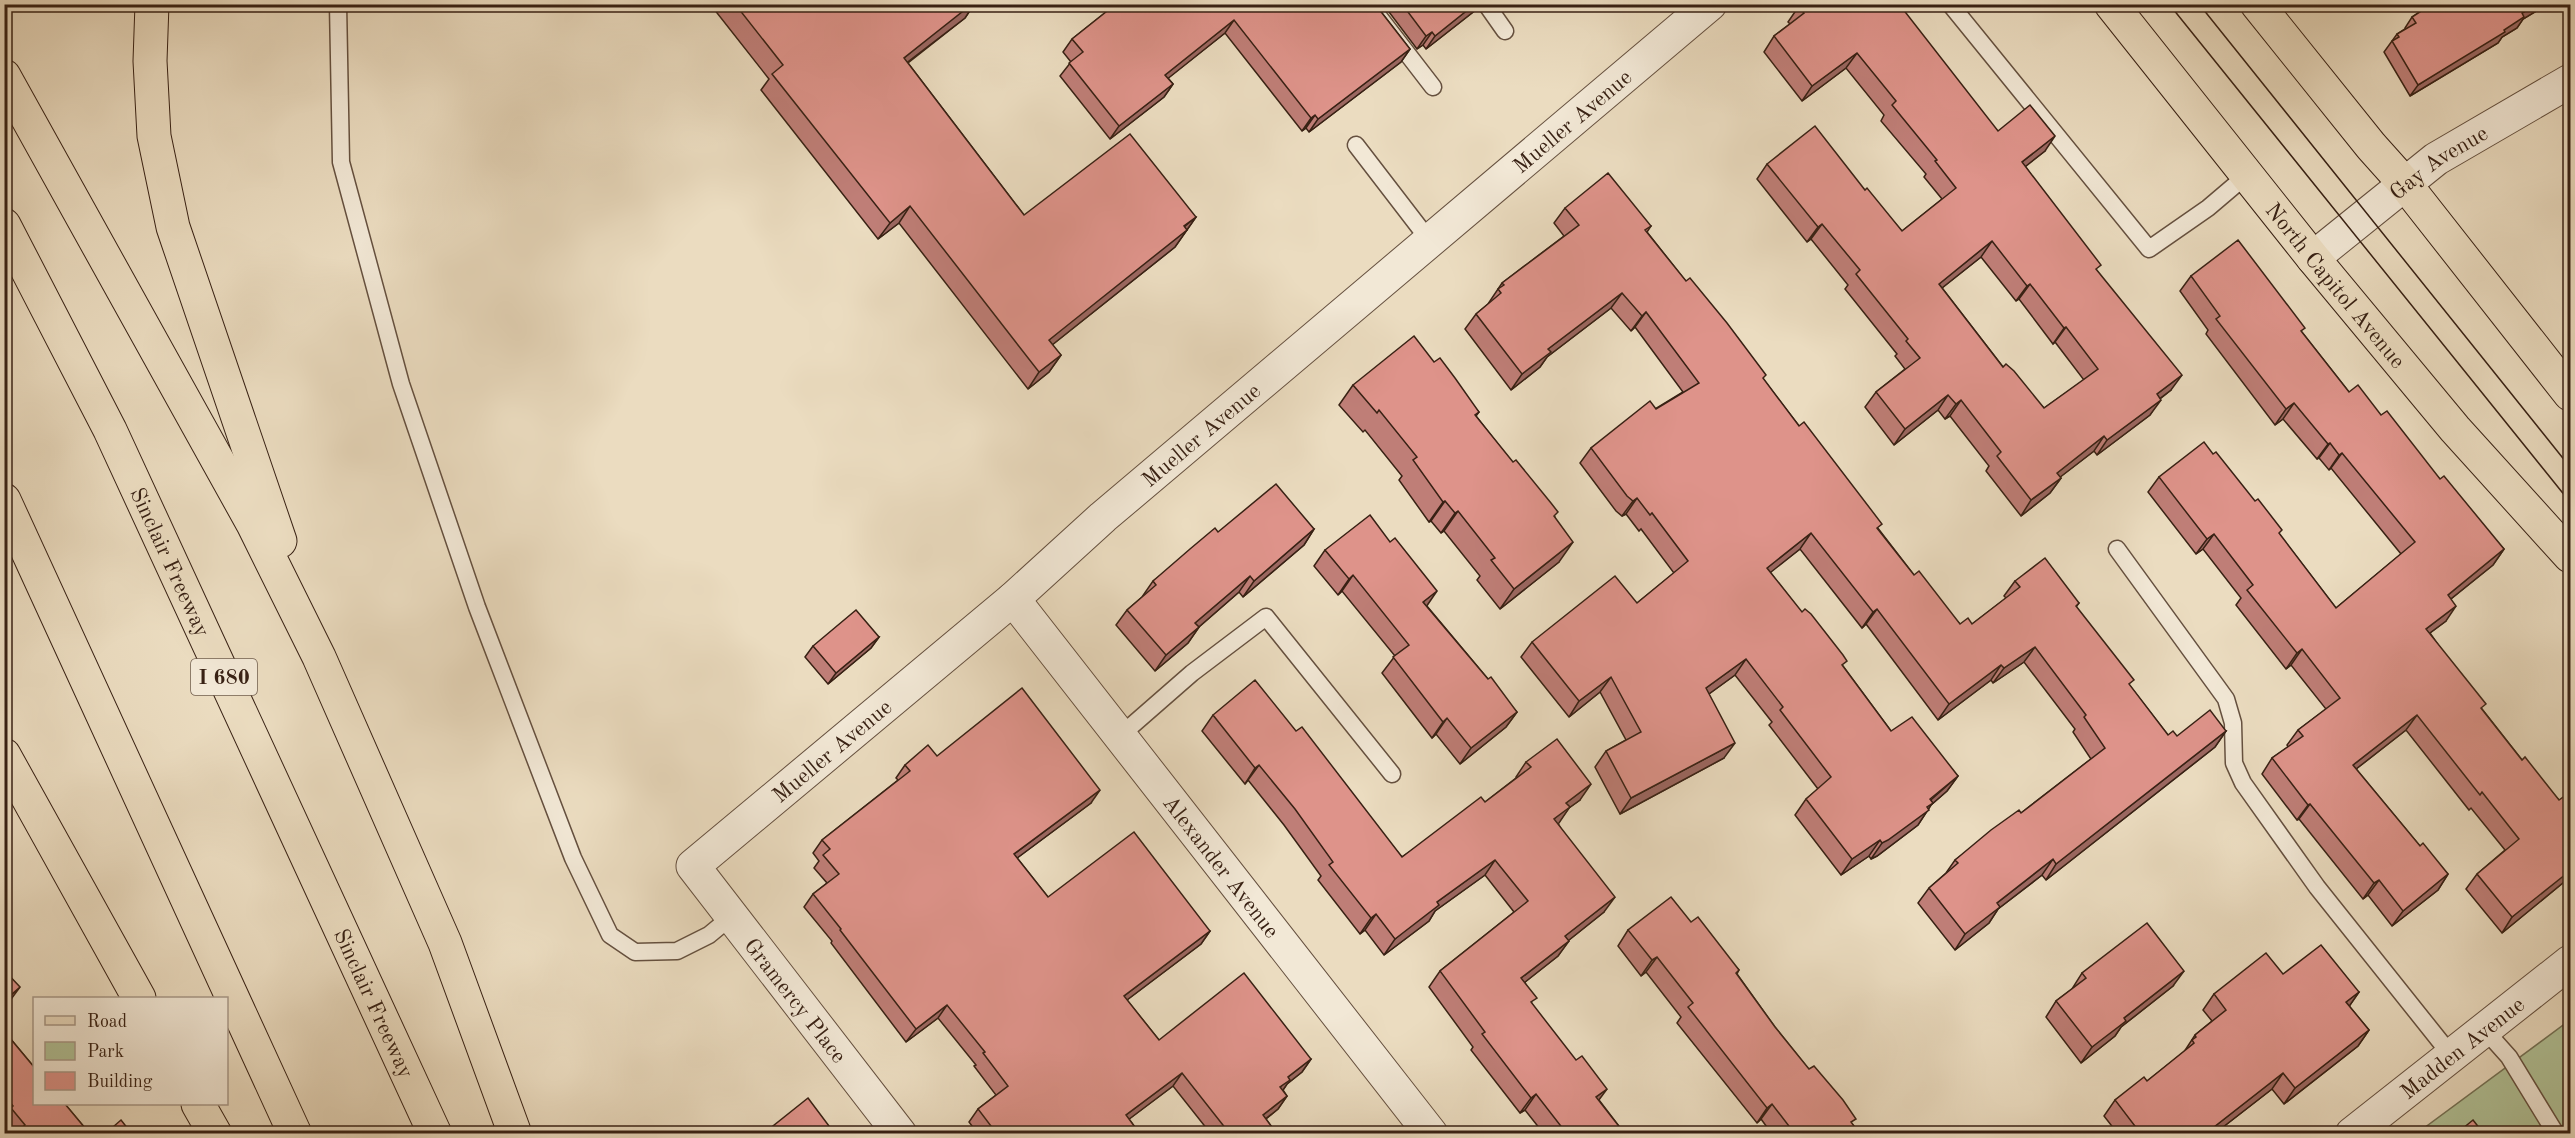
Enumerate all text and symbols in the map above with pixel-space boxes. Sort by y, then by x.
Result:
street label: Mueller Avenue [1510,66,1637,178]
street label: Gay Avenue [2386,122,2492,205]
street label: North Capitol Avenue [2261,199,2409,373]
street label: Mueller Avenue [1139,380,1265,492]
street label: Sinclair Freeway [125,485,213,641]
road number: I 680 [191,659,257,695]
street label: Mueller Avenue [769,696,896,808]
street label: Alexander Avenue [1158,792,1282,943]
street label: Sinclair Freeway [329,926,417,1082]
street label: Gramercy Place [739,935,850,1068]
street label: Madden Avenue [2397,994,2529,1104]
legend [33,997,228,1105]
text: Road [87,1013,127,1031]
text: Park [87,1043,124,1061]
text: Building [87,1073,153,1091]

